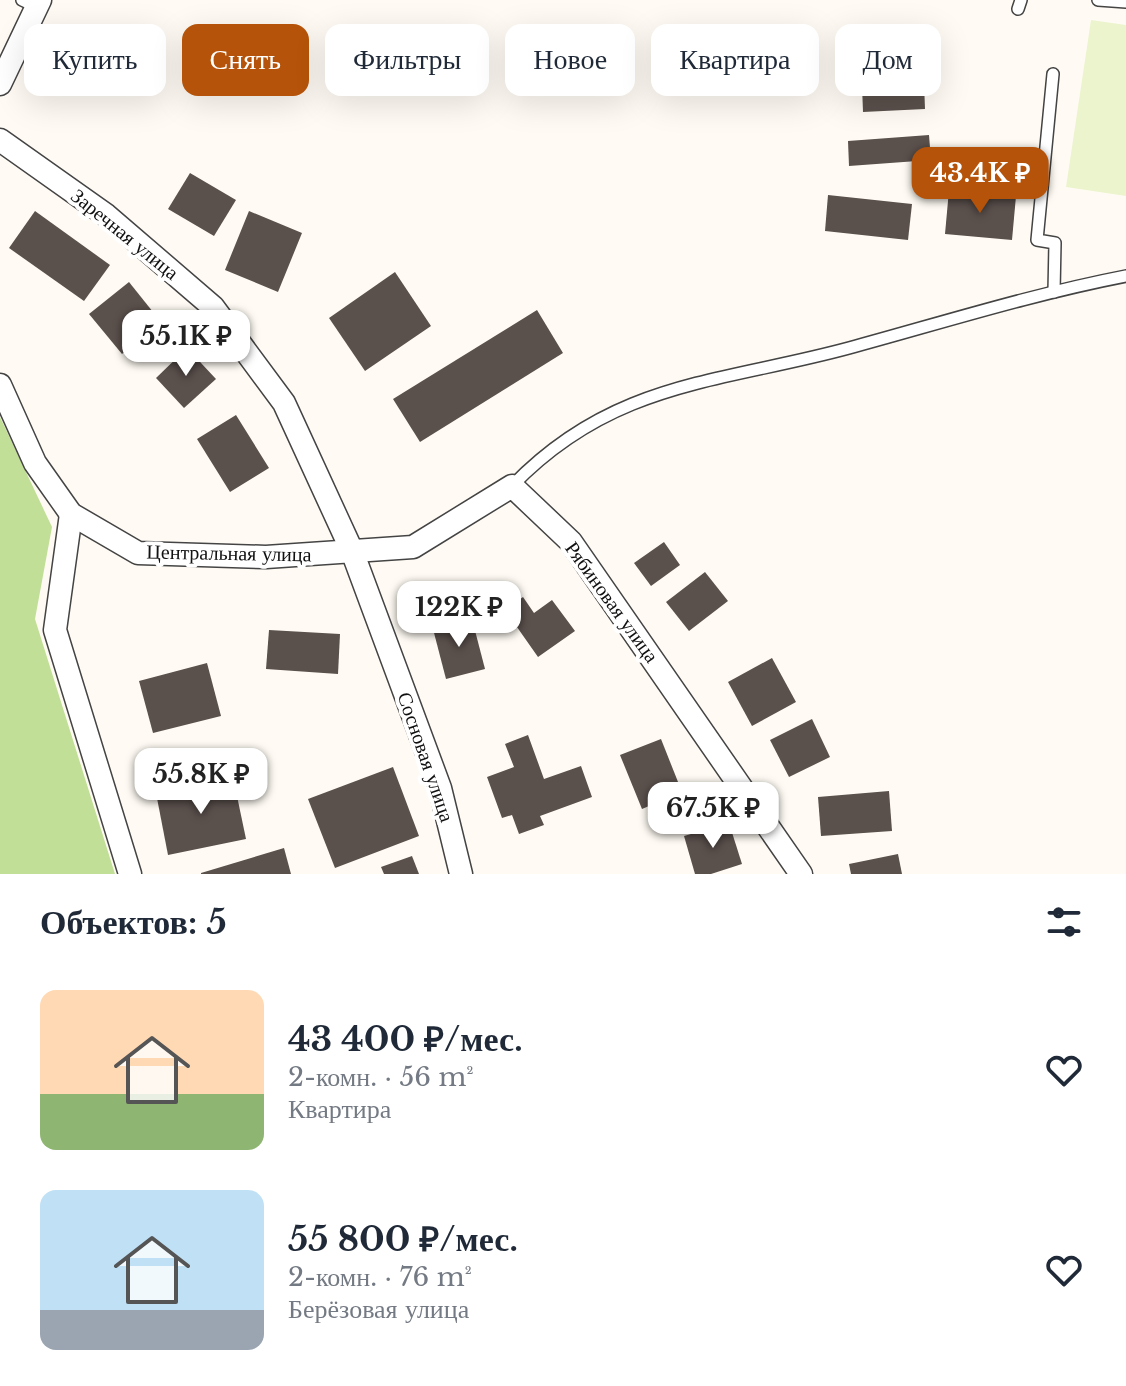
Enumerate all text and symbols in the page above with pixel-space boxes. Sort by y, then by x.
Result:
chip: Купить [24,24,166,96]
chip: Снять [182,24,309,96]
chip: Фильтры [325,24,489,96]
chip: Новое [505,24,635,96]
chip: Квартира [651,24,819,96]
chip: Дом [835,24,941,96]
pin: 43.4K ₽ [906,147,1054,215]
text: 43.4K ₽ [930,157,1030,189]
street label: Заречная улица [66,183,184,285]
pin: 55.1K ₽ [112,310,260,378]
text: 55.1K ₽ [140,320,232,352]
street label: Рябиновая улица [560,537,664,667]
street label: Центральная улица [146,540,312,566]
pin: 122K ₽ [394,581,524,649]
text: 122K ₽ [415,591,503,623]
street label: Сосновая улица [393,689,459,825]
pin: 55.8K ₽ [127,748,275,816]
text: 55.8K ₽ [152,758,250,790]
pin: 67.5K ₽ [639,782,787,850]
text: 67.5K ₽ [666,792,760,824]
icon: filters [1042,900,1086,944]
text: Объектов: 5 [40,901,227,943]
text: 43 400 ₽/мес. [288,1018,523,1060]
icon: home [104,1022,200,1118]
icon: heart [1042,1048,1086,1092]
text: 2-комн. · 56 m² [288,1061,474,1093]
text: Квартира [288,1093,391,1125]
text: 55 800 ₽/мес. [288,1218,518,1260]
icon: home [104,1222,200,1318]
icon: heart [1042,1248,1086,1292]
text: 2-комн. · 76 m² [288,1261,472,1293]
text: Берёзовая улица [288,1293,469,1325]

